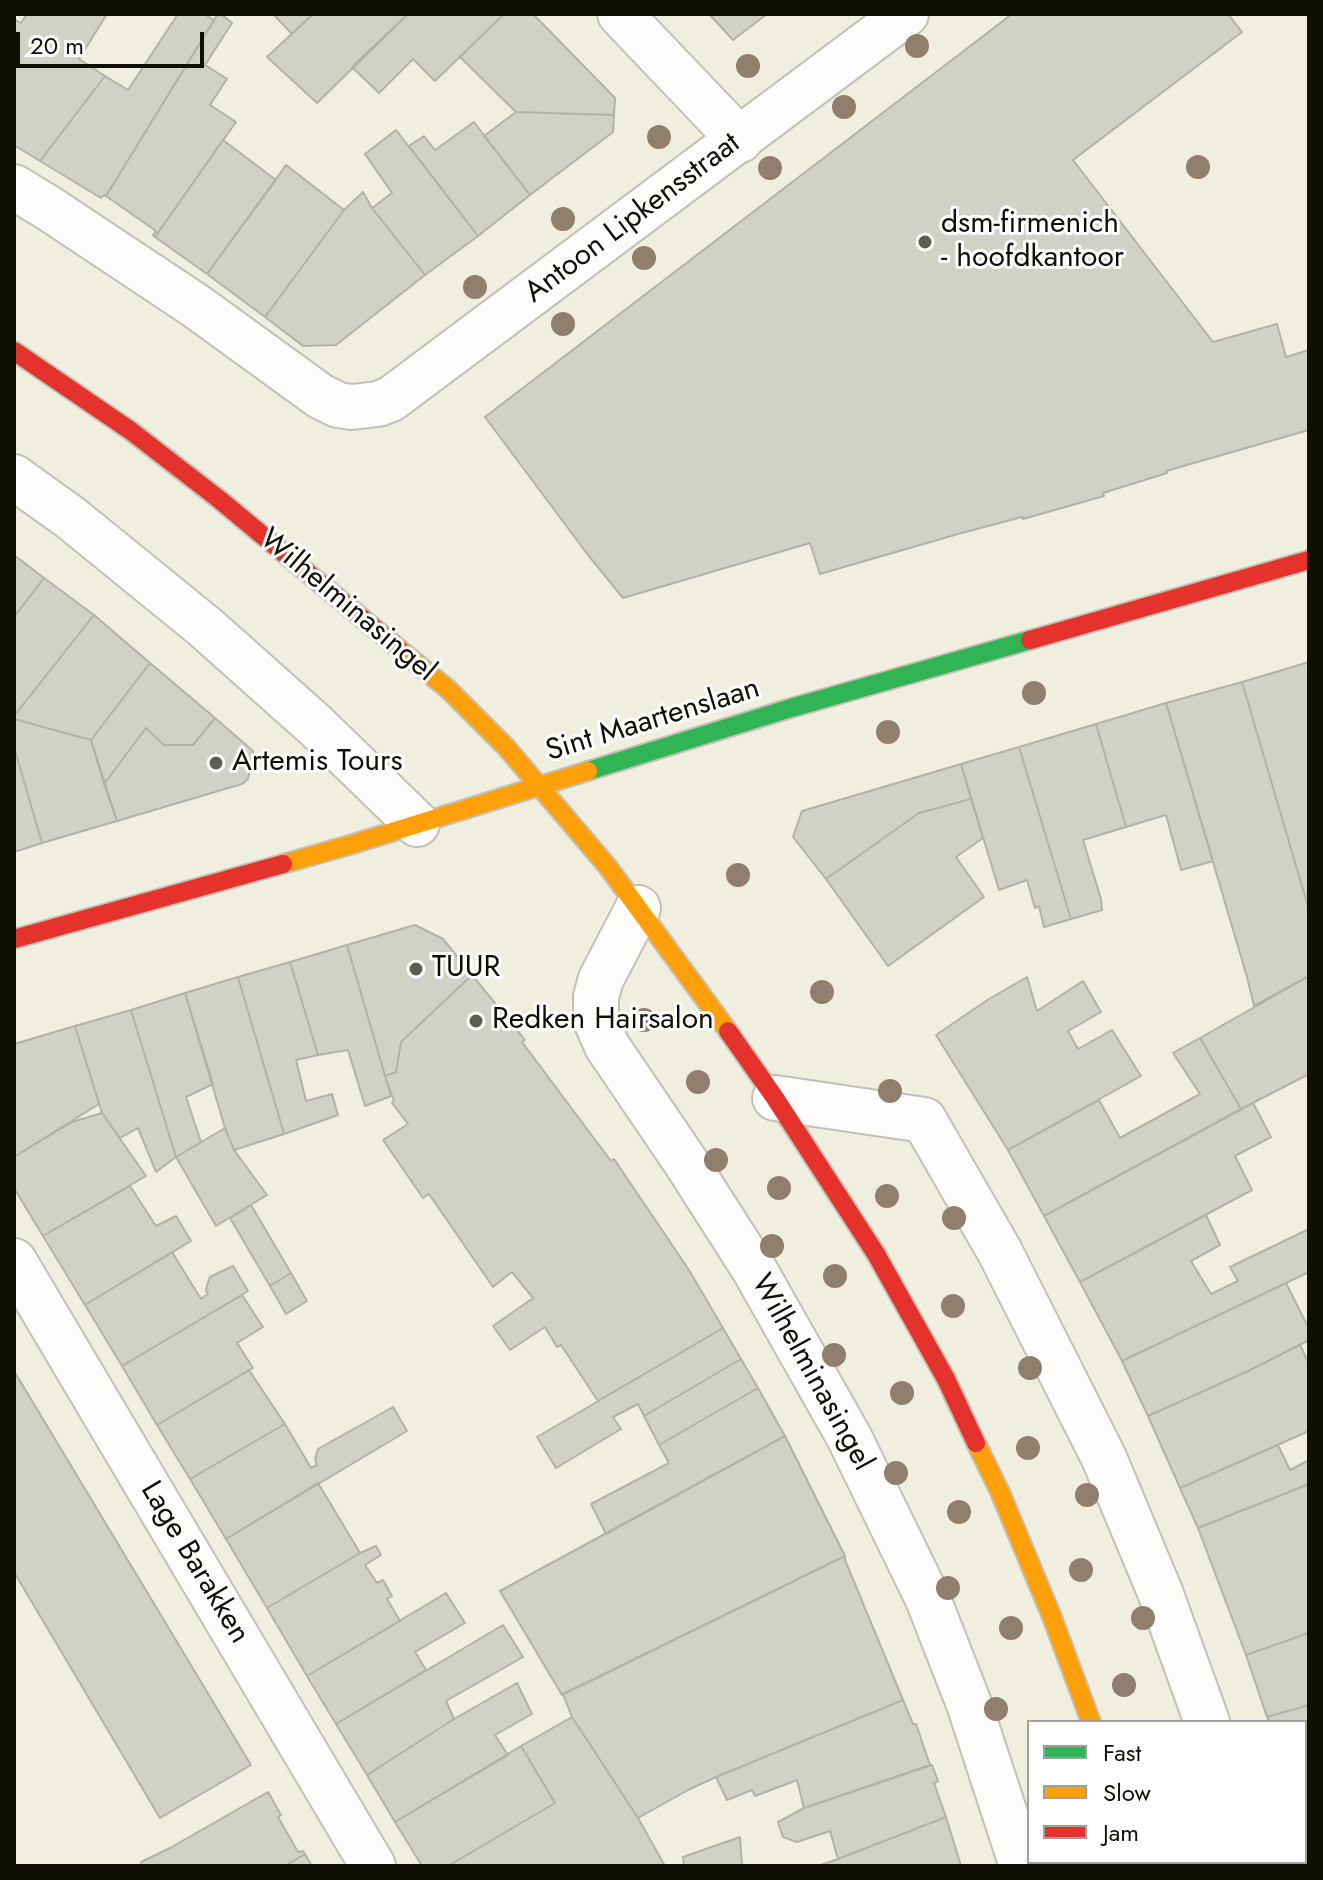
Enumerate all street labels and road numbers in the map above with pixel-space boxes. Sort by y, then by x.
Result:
street label: Antoon Lipkensstraat [518,126,748,312]
street label: Wilhelminasingel [252,522,442,690]
street label: Sint Maartenslaan [542,671,764,771]
street label: Wilhelminasingel [742,1269,880,1477]
street label: Lage Barakken [132,1476,256,1650]

